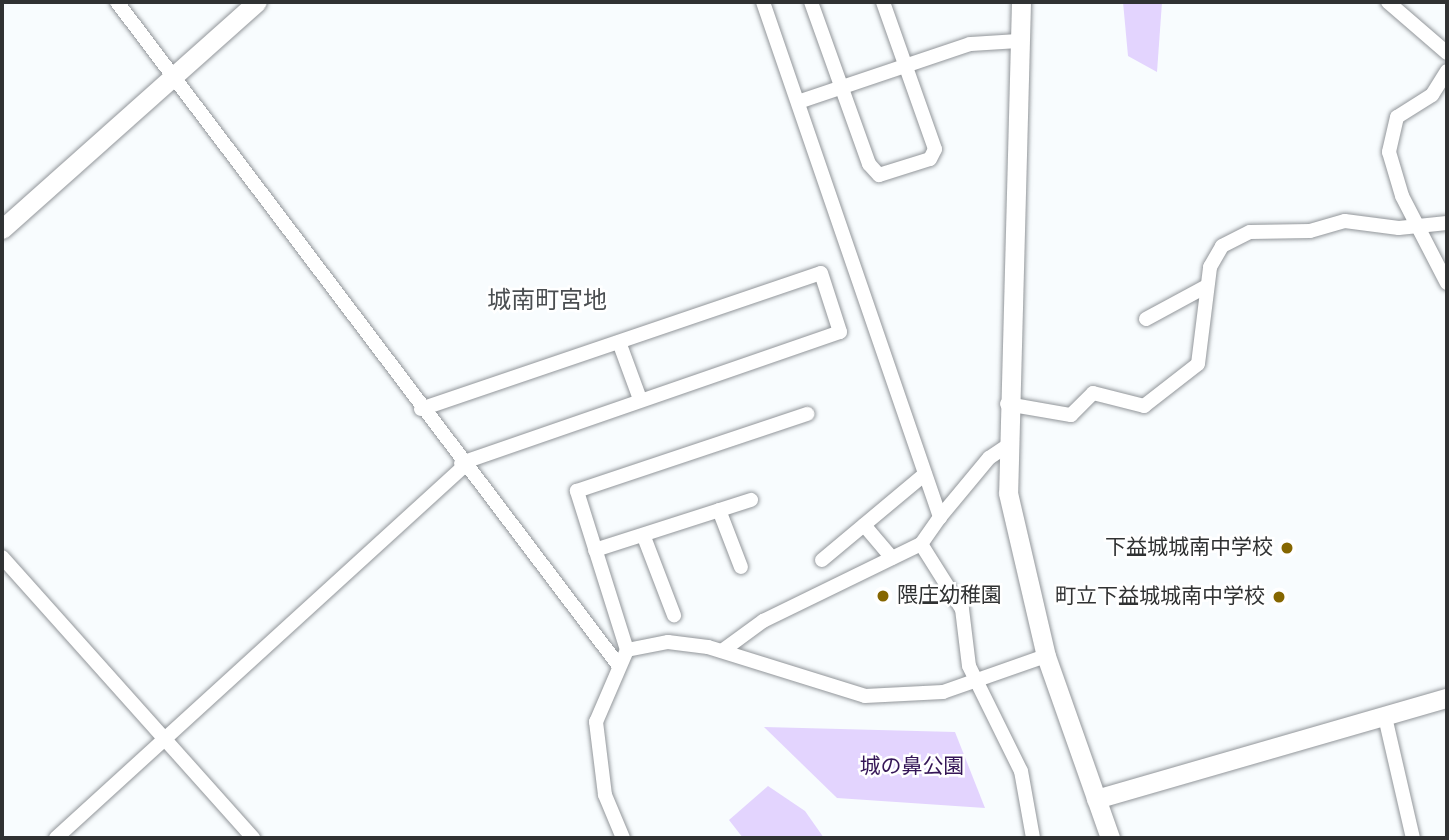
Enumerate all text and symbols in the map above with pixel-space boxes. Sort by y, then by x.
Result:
district label: 城南町宮地 [487,287,607,315]
place label: 下益城城南中学校 [1105,535,1273,561]
marker: 下益城城南中学校 [1279,540,1295,556]
place label: 隈庄幼稚園 [897,583,1002,609]
place label: 町立下益城城南中学校 [1055,584,1265,610]
marker: 隈庄幼稚園 [875,588,891,604]
marker: 町立下益城城南中学校 [1271,589,1287,605]
park label: 城の鼻公園 [860,754,964,780]

